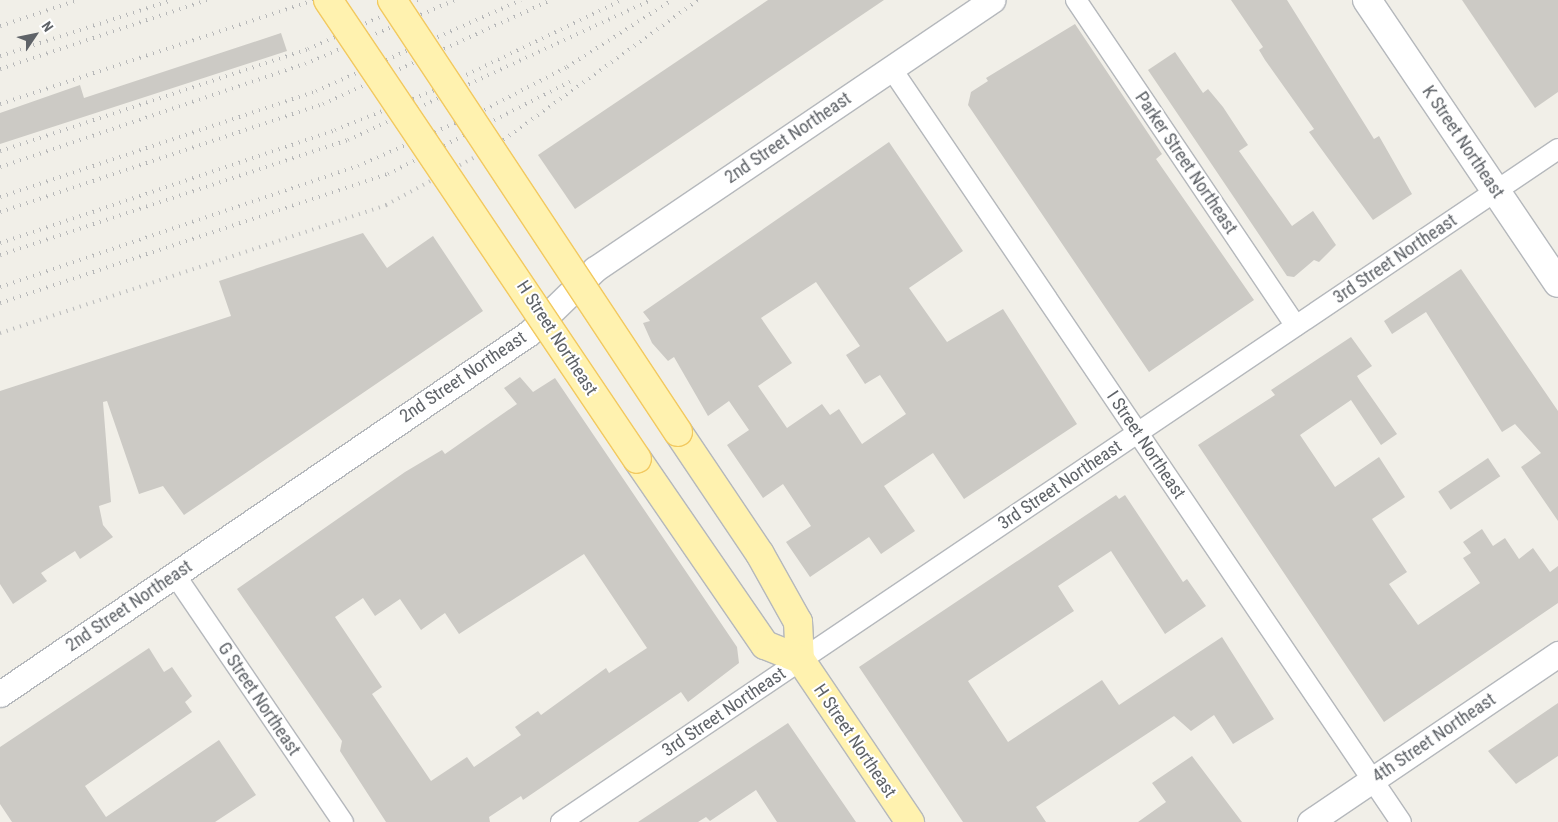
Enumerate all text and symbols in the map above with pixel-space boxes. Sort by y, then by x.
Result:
north arrow [10,10,60,60]
text: N [38,19,56,35]
street label: K Street Northeast [1417,82,1509,202]
street label: 2nd Street Northeast [721,88,855,188]
street label: Parker Street Northeast [1130,88,1242,238]
street label: 3rd Street Northeast [1329,210,1461,308]
street label: H Street Northeast [512,277,602,399]
street label: 2nd Street Northeast [396,327,530,427]
street label: I Street Northeast [1102,387,1190,503]
street label: 3rd Street Northeast [994,436,1126,534]
street label: 2nd Street Northeast [62,556,196,656]
street label: G Street Northeast [213,638,305,760]
street label: 3rd Street Northeast [658,663,790,761]
street label: H Street Northeast [809,680,901,802]
street label: 4th Street Northeast [1368,689,1500,787]

